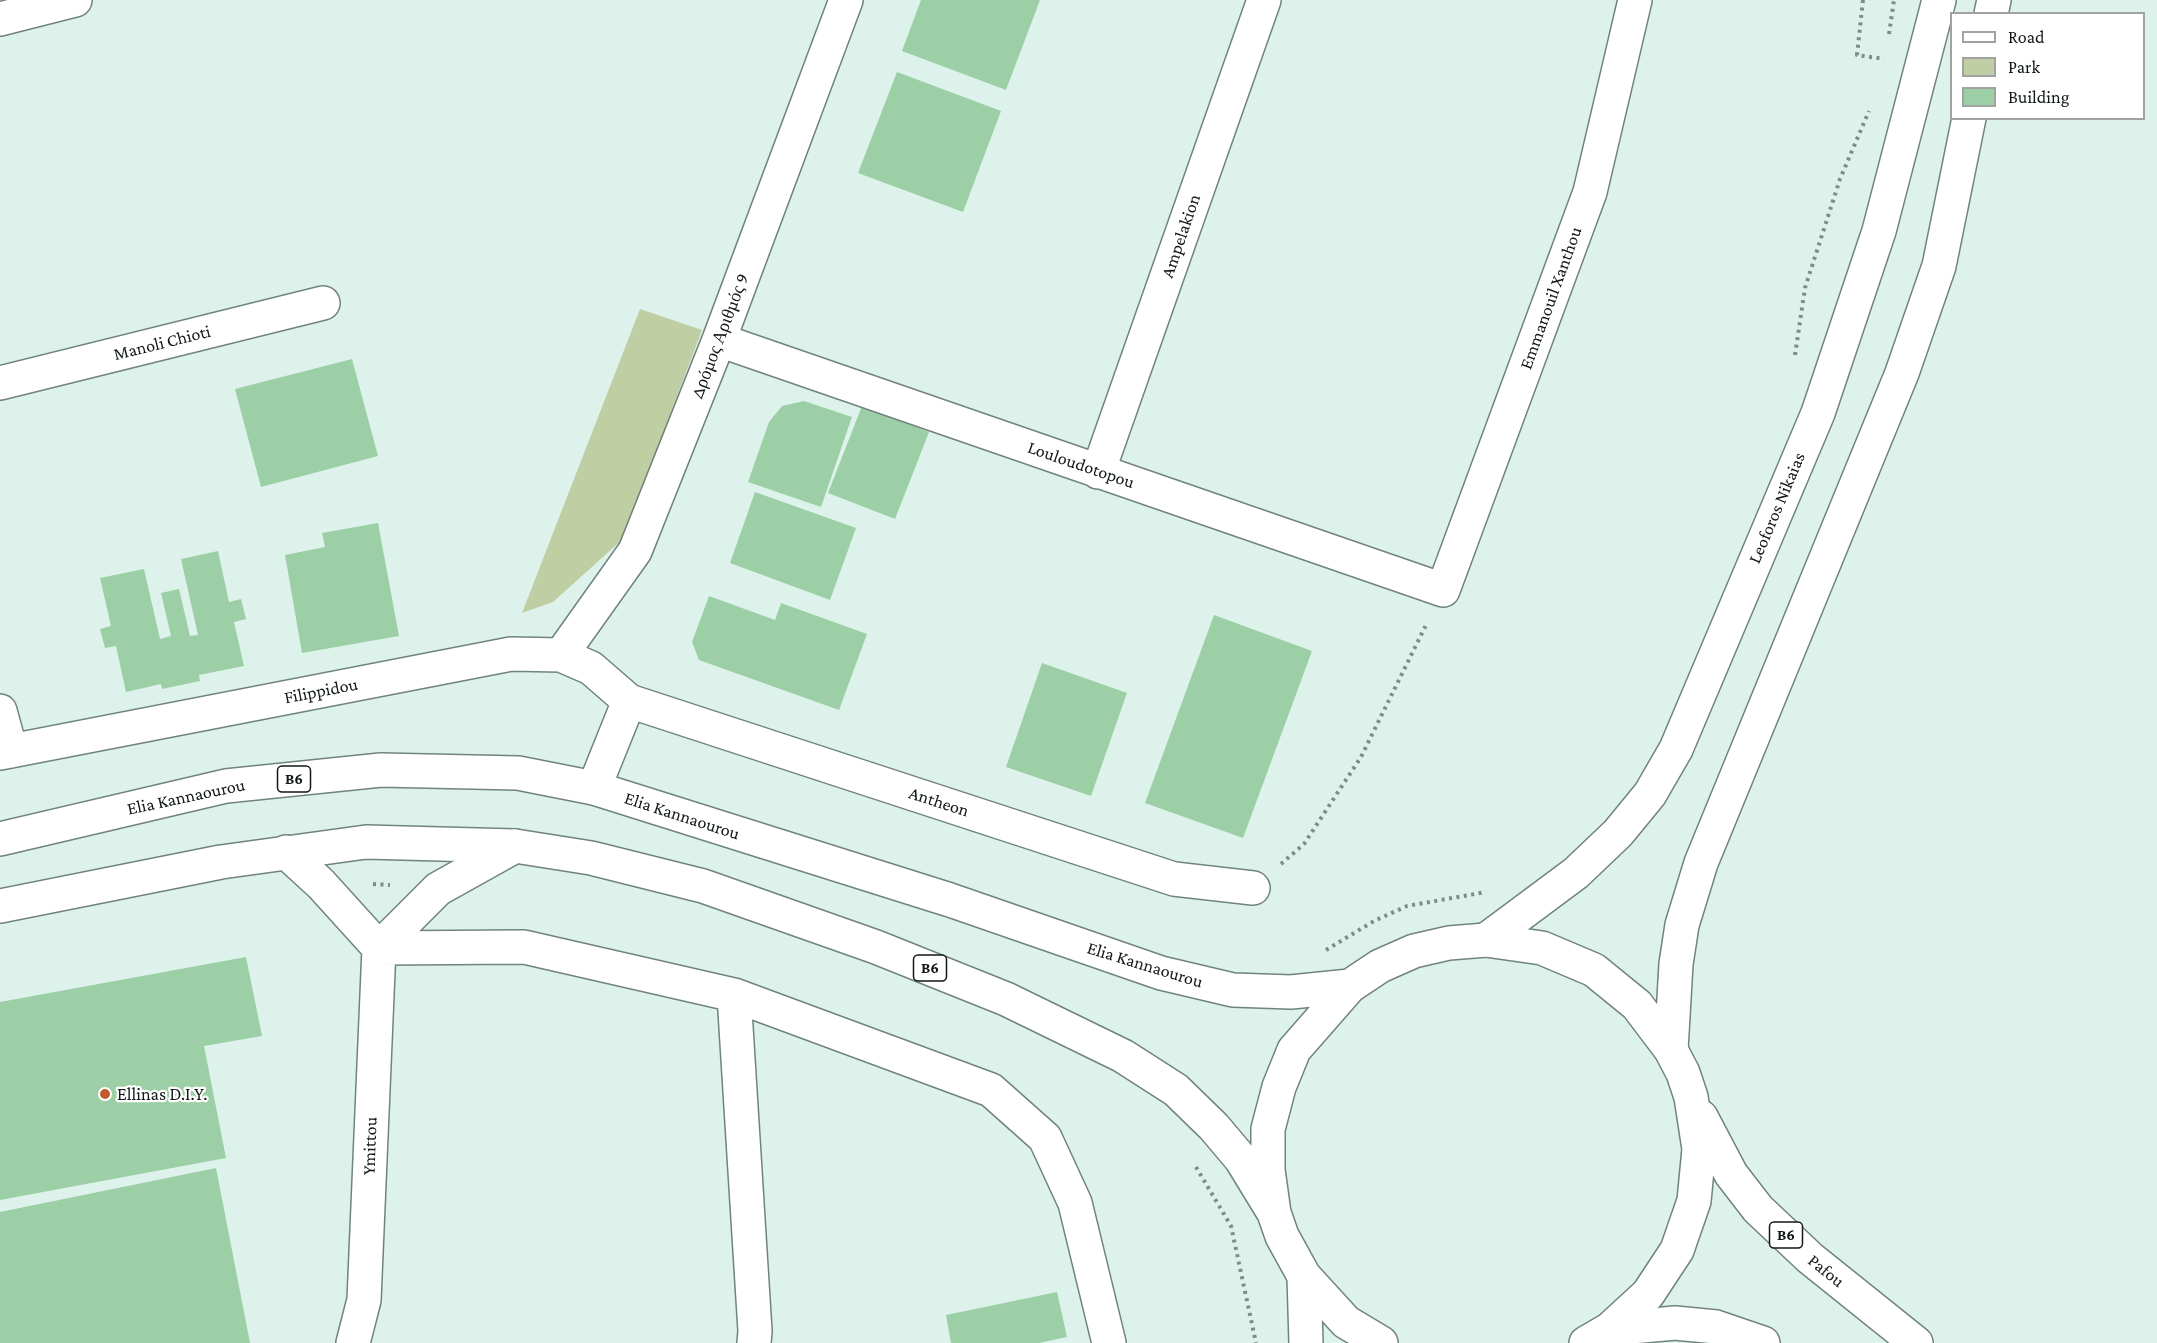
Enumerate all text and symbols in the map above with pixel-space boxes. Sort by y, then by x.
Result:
legend [1950,12,2145,120]
text: Road [2008,27,2045,47]
text: Park [2008,57,2040,77]
text: Building [2008,87,2069,107]
street label: Ampelakion [1157,191,1205,281]
street label: Emmanouil Xanthou [1515,224,1587,372]
street label: Δρόμος Αριθμός 9 [686,270,754,402]
street label: Manoli Chioti [111,321,213,365]
street label: Louloudotopou [1025,437,1137,493]
street label: Leoforos Nikaias [1744,449,1810,567]
street label: Filippidou [282,673,360,709]
road number: B6 [278,766,310,792]
street label: Elia Kannaourou [125,774,247,820]
street label: Antheon [906,782,972,822]
street label: Elia Kannaourou [622,787,742,845]
street label: Elia Kannaourou [1084,937,1206,993]
road number: B6 [914,955,946,981]
place label: Ellinas D.I.Y. [117,1083,207,1105]
marker: Ellinas D.I.Y. [98,1087,112,1101]
street label: Ymittou [358,1116,382,1176]
road number: B6 [1770,1222,1802,1248]
street label: Pafou [1803,1250,1849,1292]

